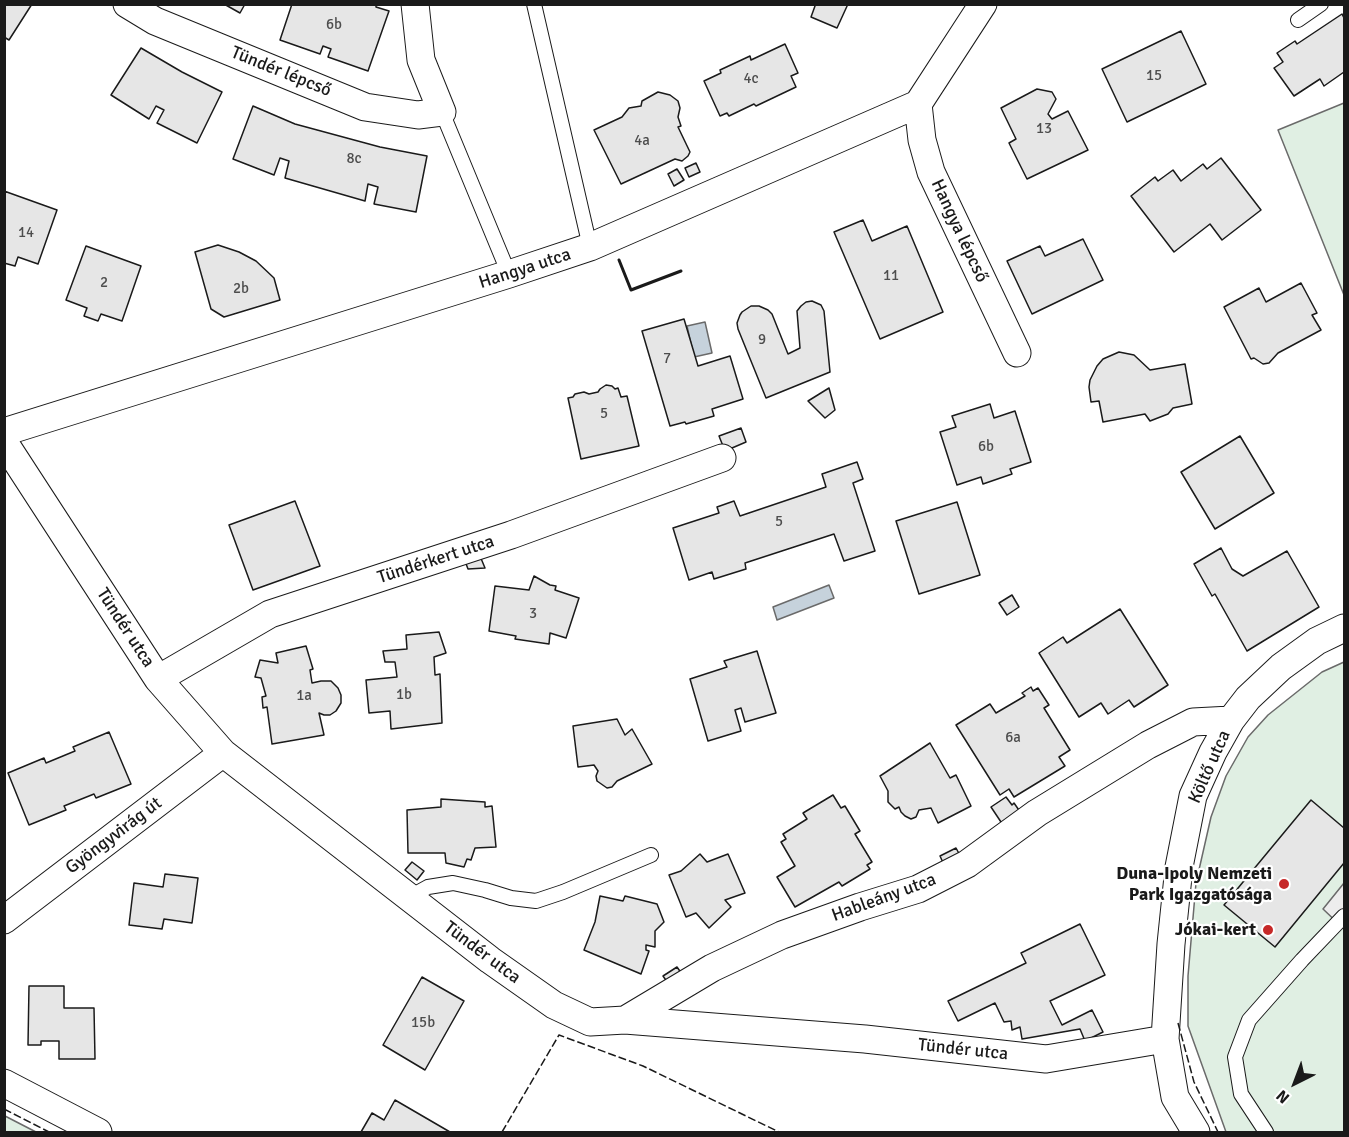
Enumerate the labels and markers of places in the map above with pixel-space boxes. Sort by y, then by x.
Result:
place label: Duna-Ipoly Nemzeti Park Igazgatósága [1116,863,1272,906]
marker: Duna-Ipoly Nemzeti Park Igazgatósága [1277,877,1291,891]
place label: Jókai-kert [1175,919,1256,941]
marker: Jókai-kert [1261,923,1275,937]

